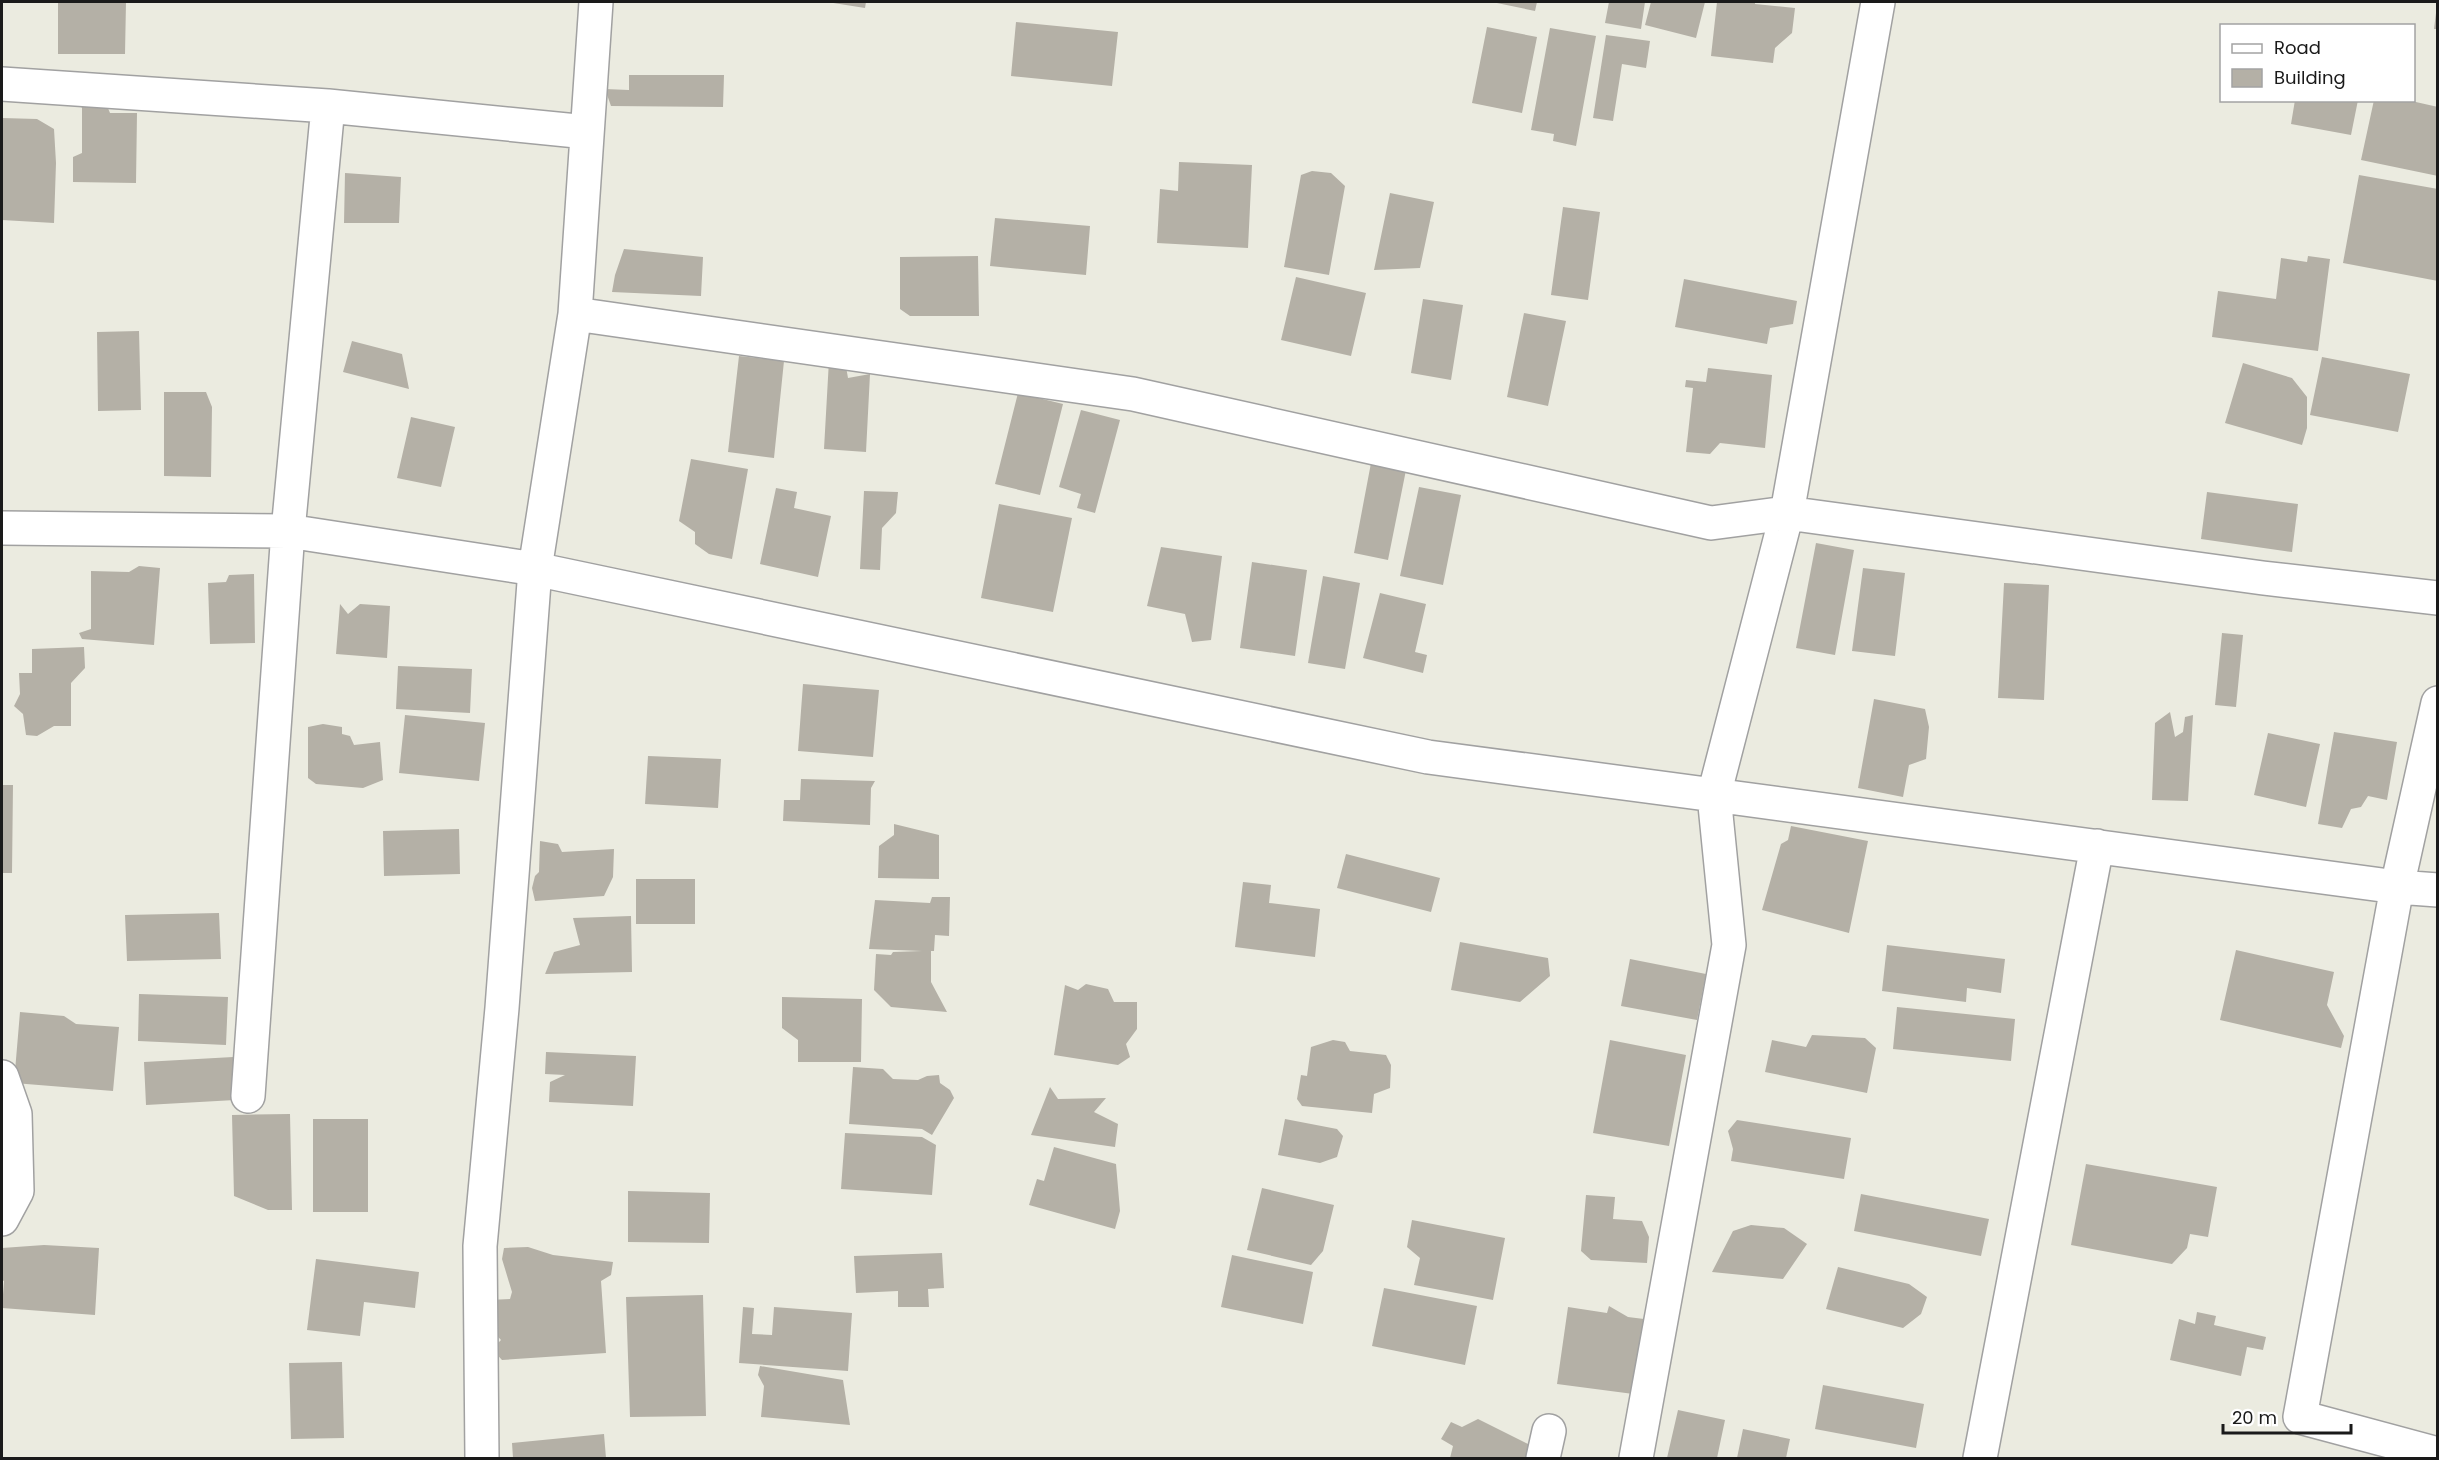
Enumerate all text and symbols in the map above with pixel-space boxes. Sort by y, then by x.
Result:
legend [2220,24,2415,102]
text: Road [2274,35,2321,60]
text: Building [2274,65,2346,90]
scale bar [2223,1397,2350,1435]
text: 20 m [2232,1405,2277,1430]

